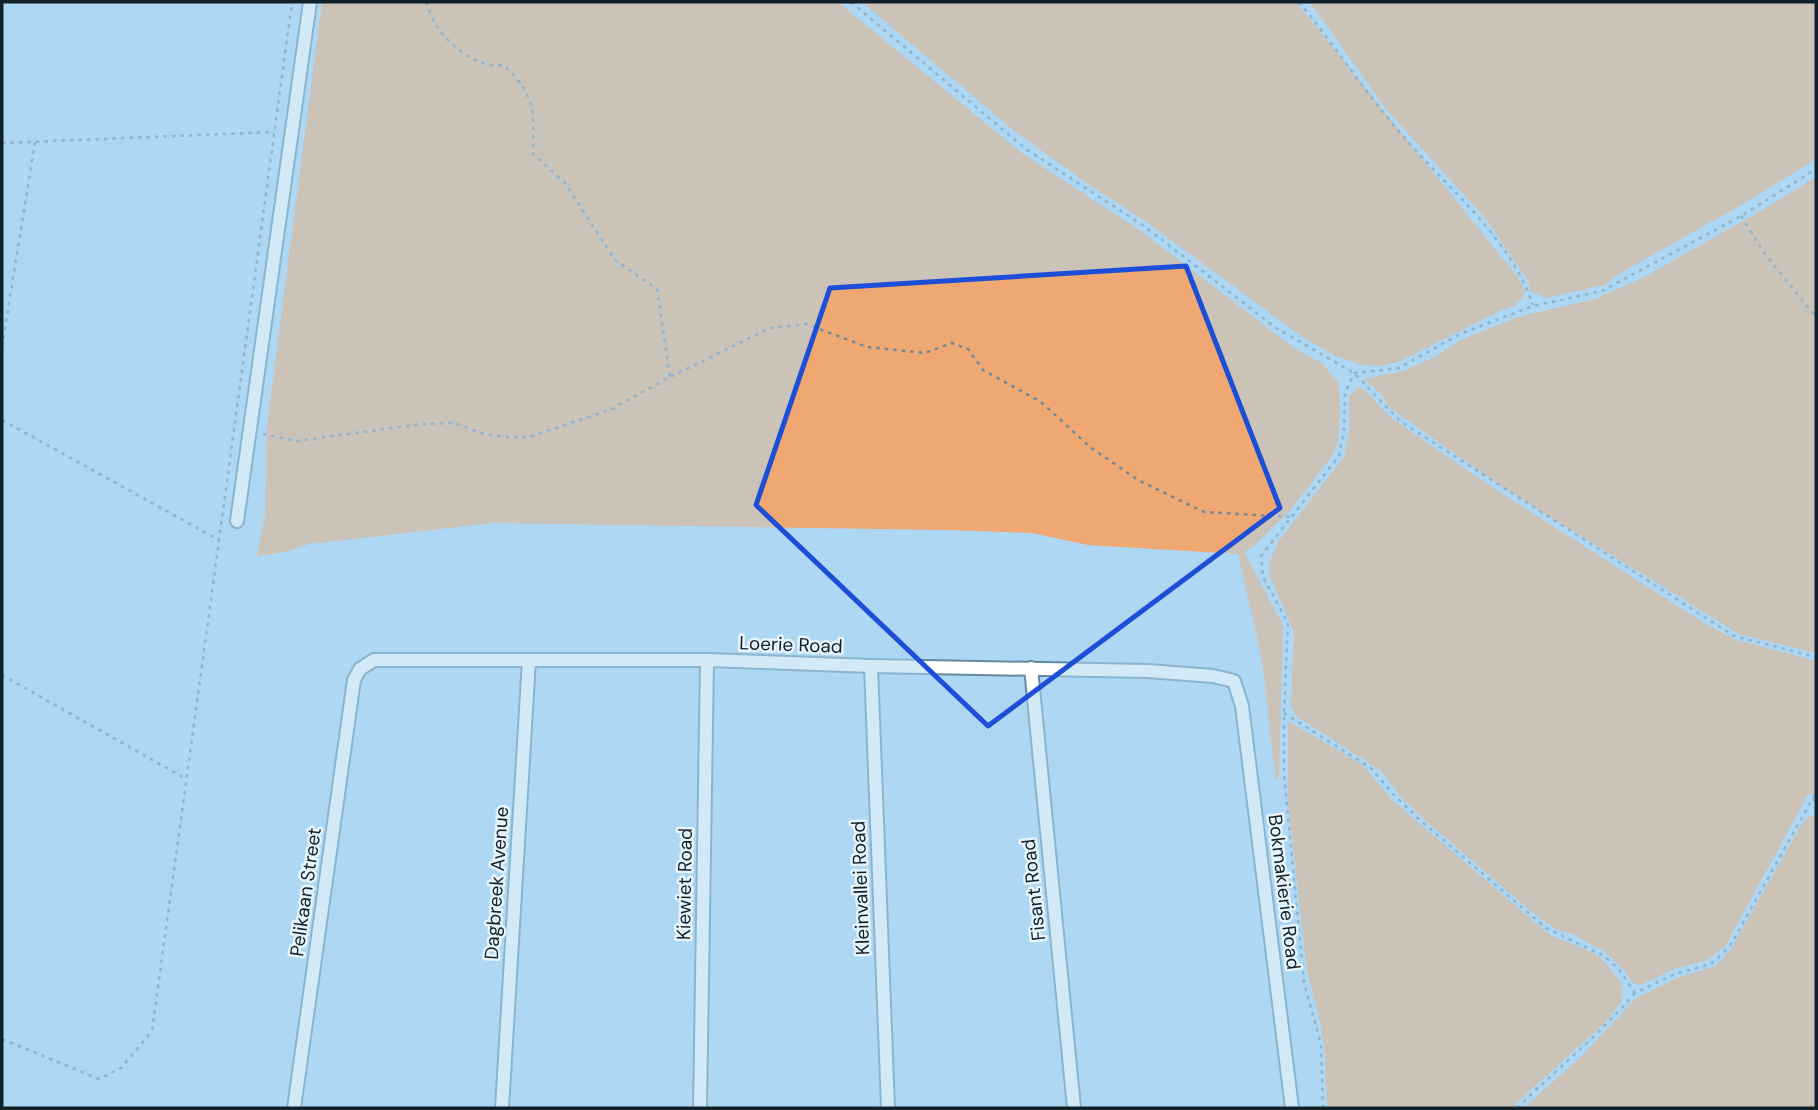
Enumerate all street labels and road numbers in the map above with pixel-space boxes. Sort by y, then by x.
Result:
street label: Loerie Road [739,630,843,659]
street label: Dagbreek Avenue [479,806,514,960]
street label: Bokmakierie Road [1263,813,1306,971]
street label: Kleinvallei Road [846,820,875,956]
street label: Pelikaan Street [284,826,327,958]
street label: Kiewiet Road [671,828,698,940]
street label: Fisant Road [1016,838,1051,942]

